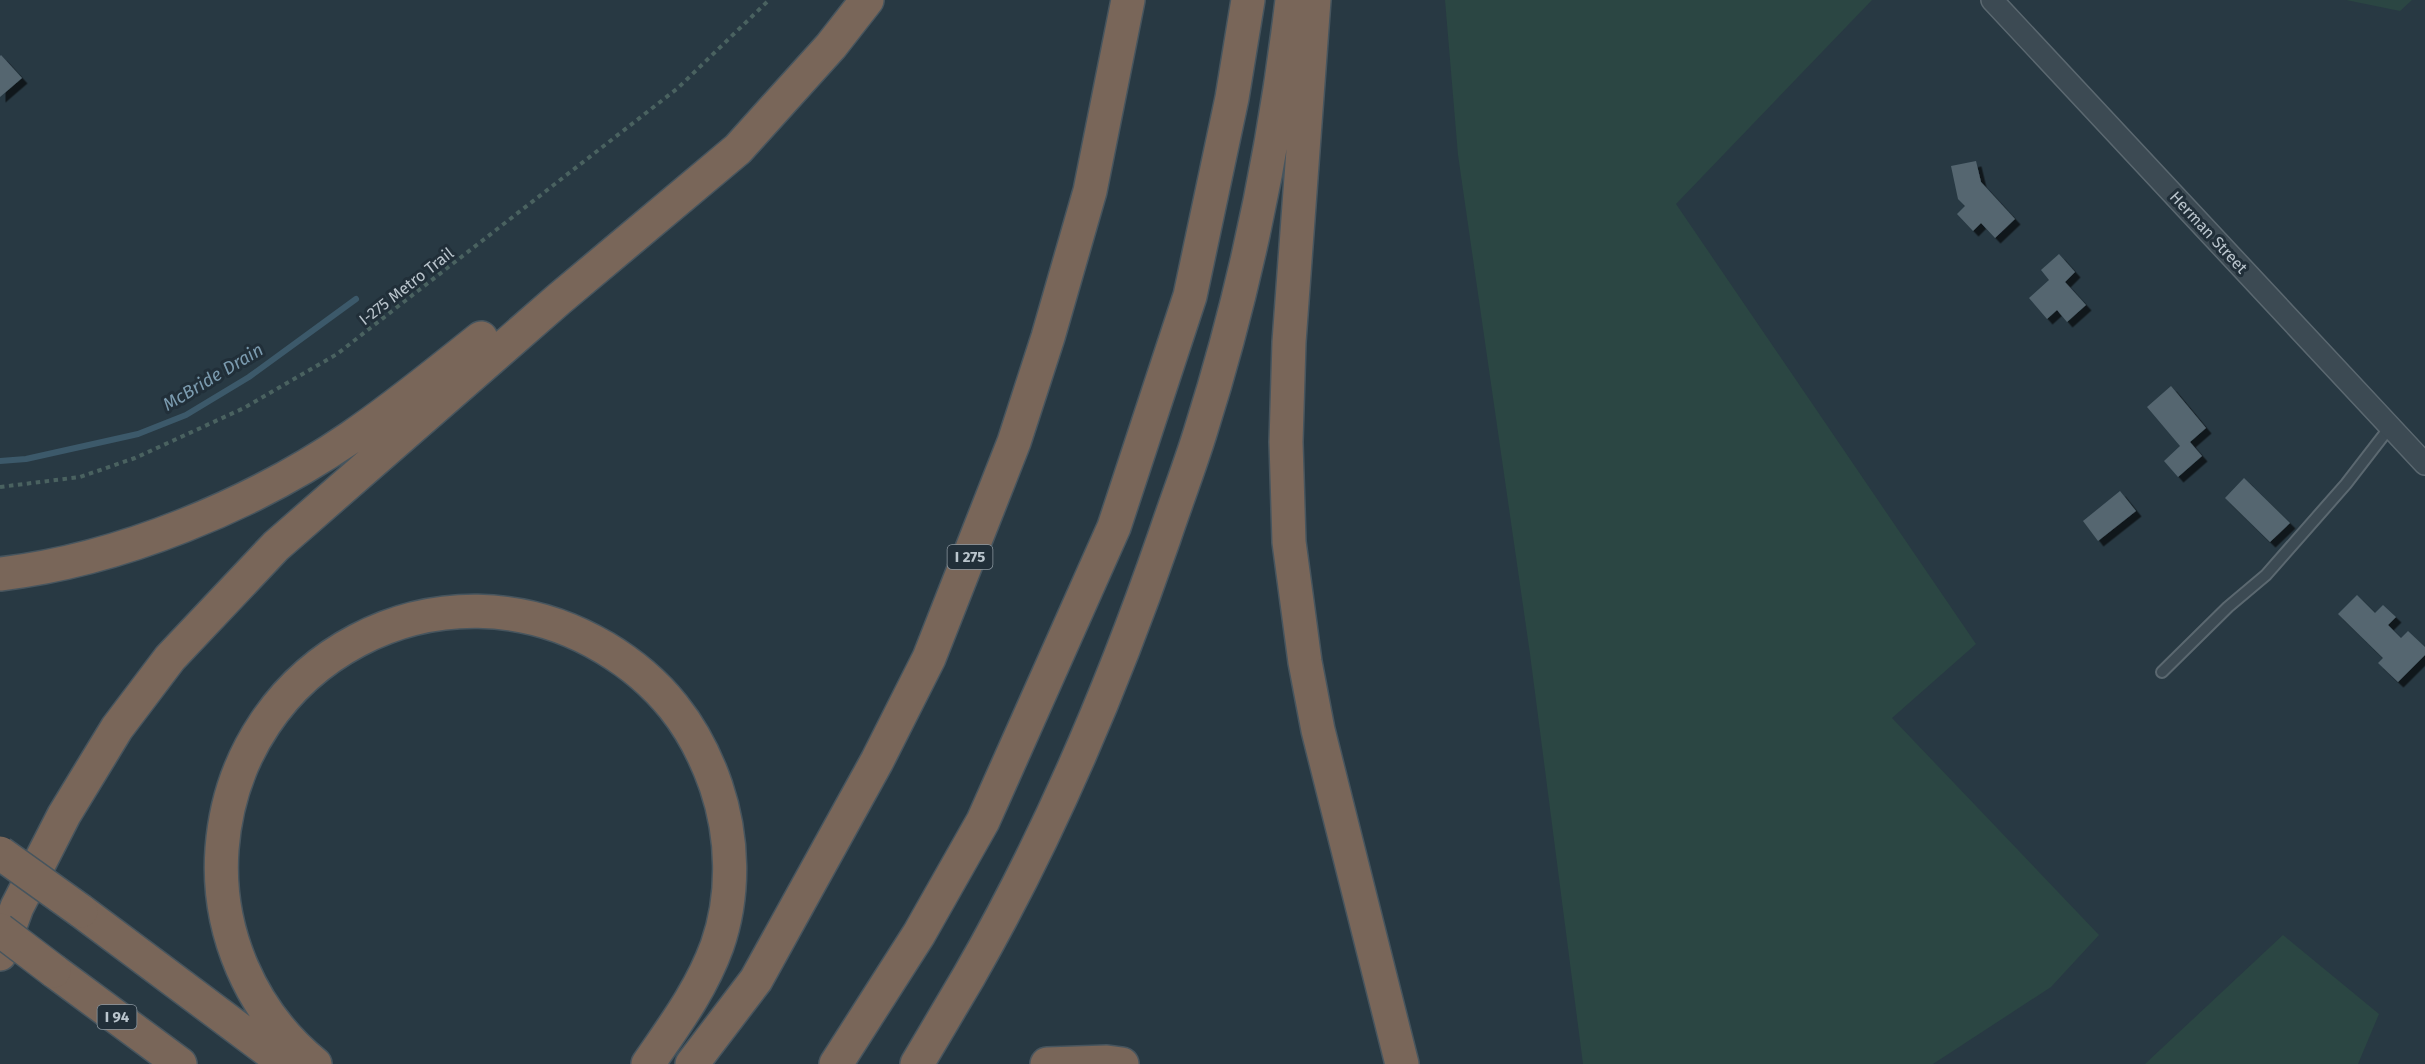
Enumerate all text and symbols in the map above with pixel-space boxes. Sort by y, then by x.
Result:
street label: Herman Street [2166,187,2252,277]
street label: I-275 Metro Trail [355,243,458,329]
water label: McBride Drain [159,338,267,416]
road number: I 275 [948,545,992,569]
road number: I 94 [98,1005,136,1029]

